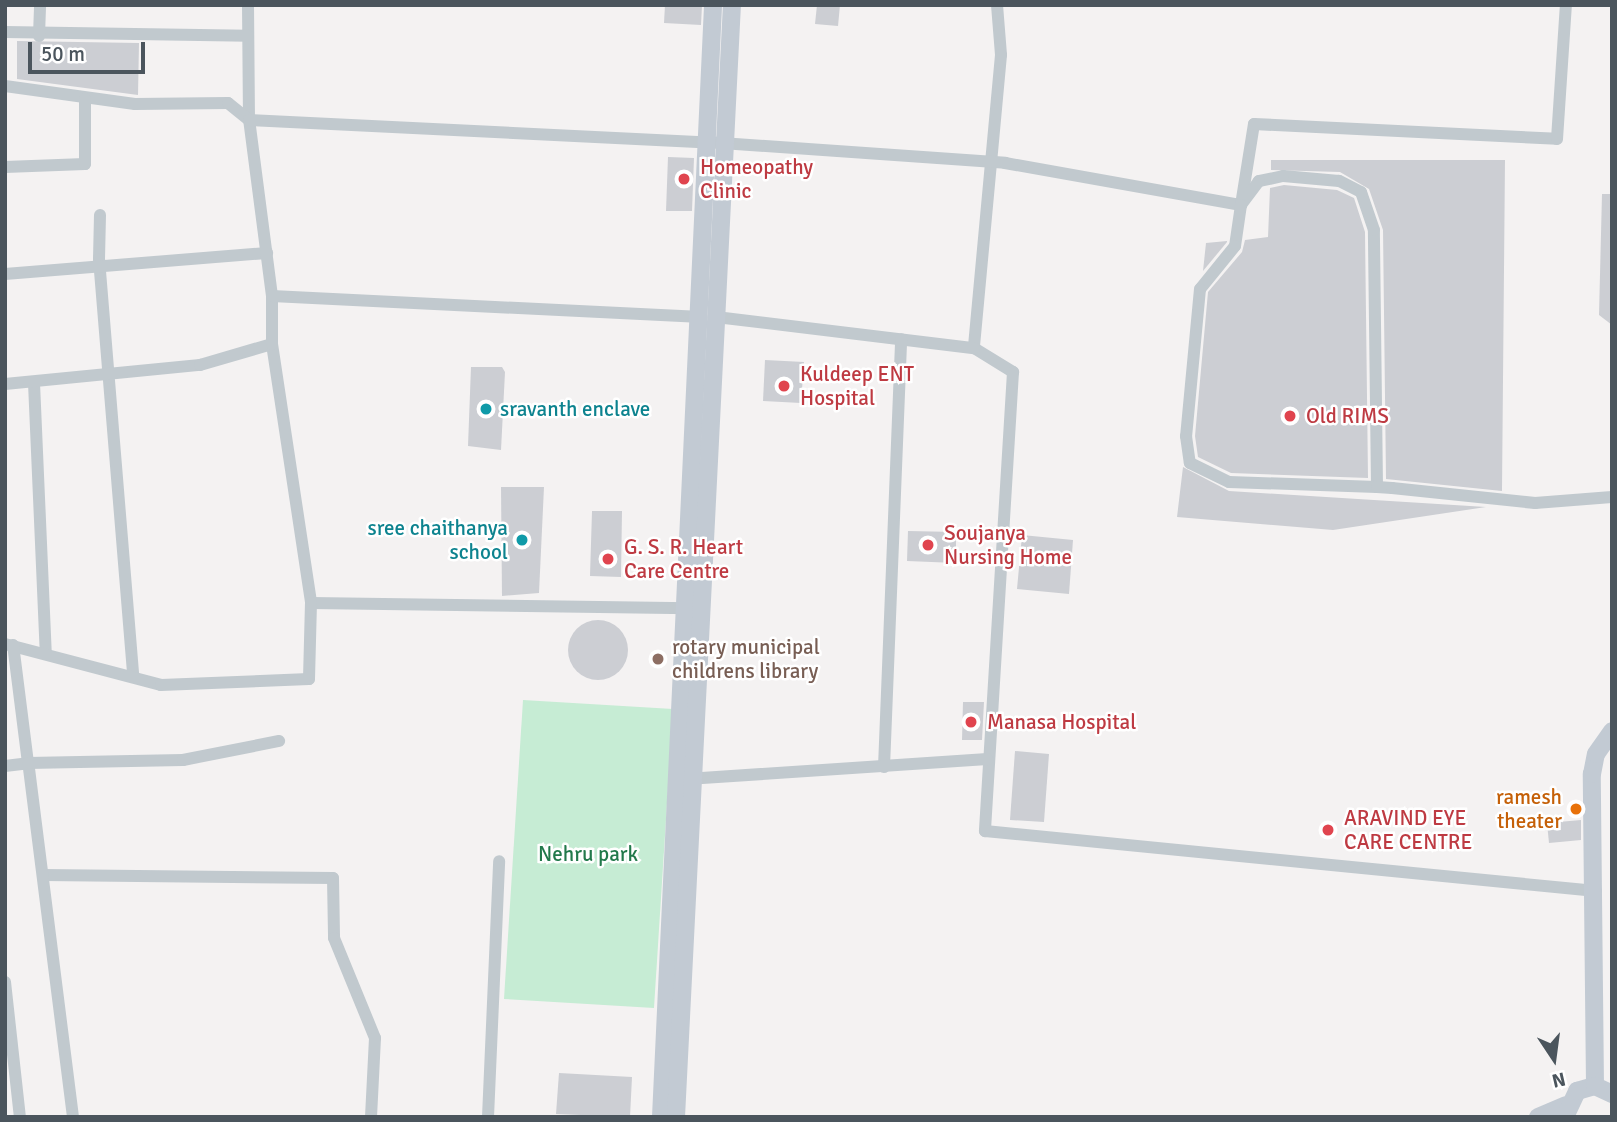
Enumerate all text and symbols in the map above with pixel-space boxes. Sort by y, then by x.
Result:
scale bar [32,28,149,72]
text: 50 m [41,41,85,67]
place label: Homeopathy Clinic [700,154,813,204]
marker: Homeopathy Clinic [674,169,694,189]
place label: Kuldeep ENT Hospital [800,361,914,411]
marker: Kuldeep ENT Hospital [774,376,794,396]
place label: sravanth enclave [500,396,650,422]
marker: sravanth enclave [478,401,494,417]
place label: Old RIMS [1306,403,1389,429]
marker: Old RIMS [1280,406,1300,426]
place label: sree chaithanya school [367,515,508,565]
place label: Soujanya Nursing Home [944,520,1072,570]
marker: sree chaithanya school [514,532,530,548]
place label: G. S. R. Heart Care Centre [624,534,743,584]
marker: Soujanya Nursing Home [918,535,938,555]
marker: G. S. R. Heart Care Centre [598,549,618,569]
place label: rotary municipal childrens library [672,634,820,684]
marker: rotary municipal childrens library [650,651,666,667]
place label: Manasa Hospital [987,709,1136,735]
marker: Manasa Hospital [961,712,981,732]
place label: ramesh theater [1496,784,1562,834]
marker: ramesh theater [1568,801,1584,817]
place label: ARAVIND EYE CARE CENTRE [1344,805,1472,855]
marker: ARAVIND EYE CARE CENTRE [1318,820,1338,840]
park label: Nehru park [538,841,638,867]
north arrow [1519,1024,1589,1094]
text: N [1550,1066,1568,1093]

